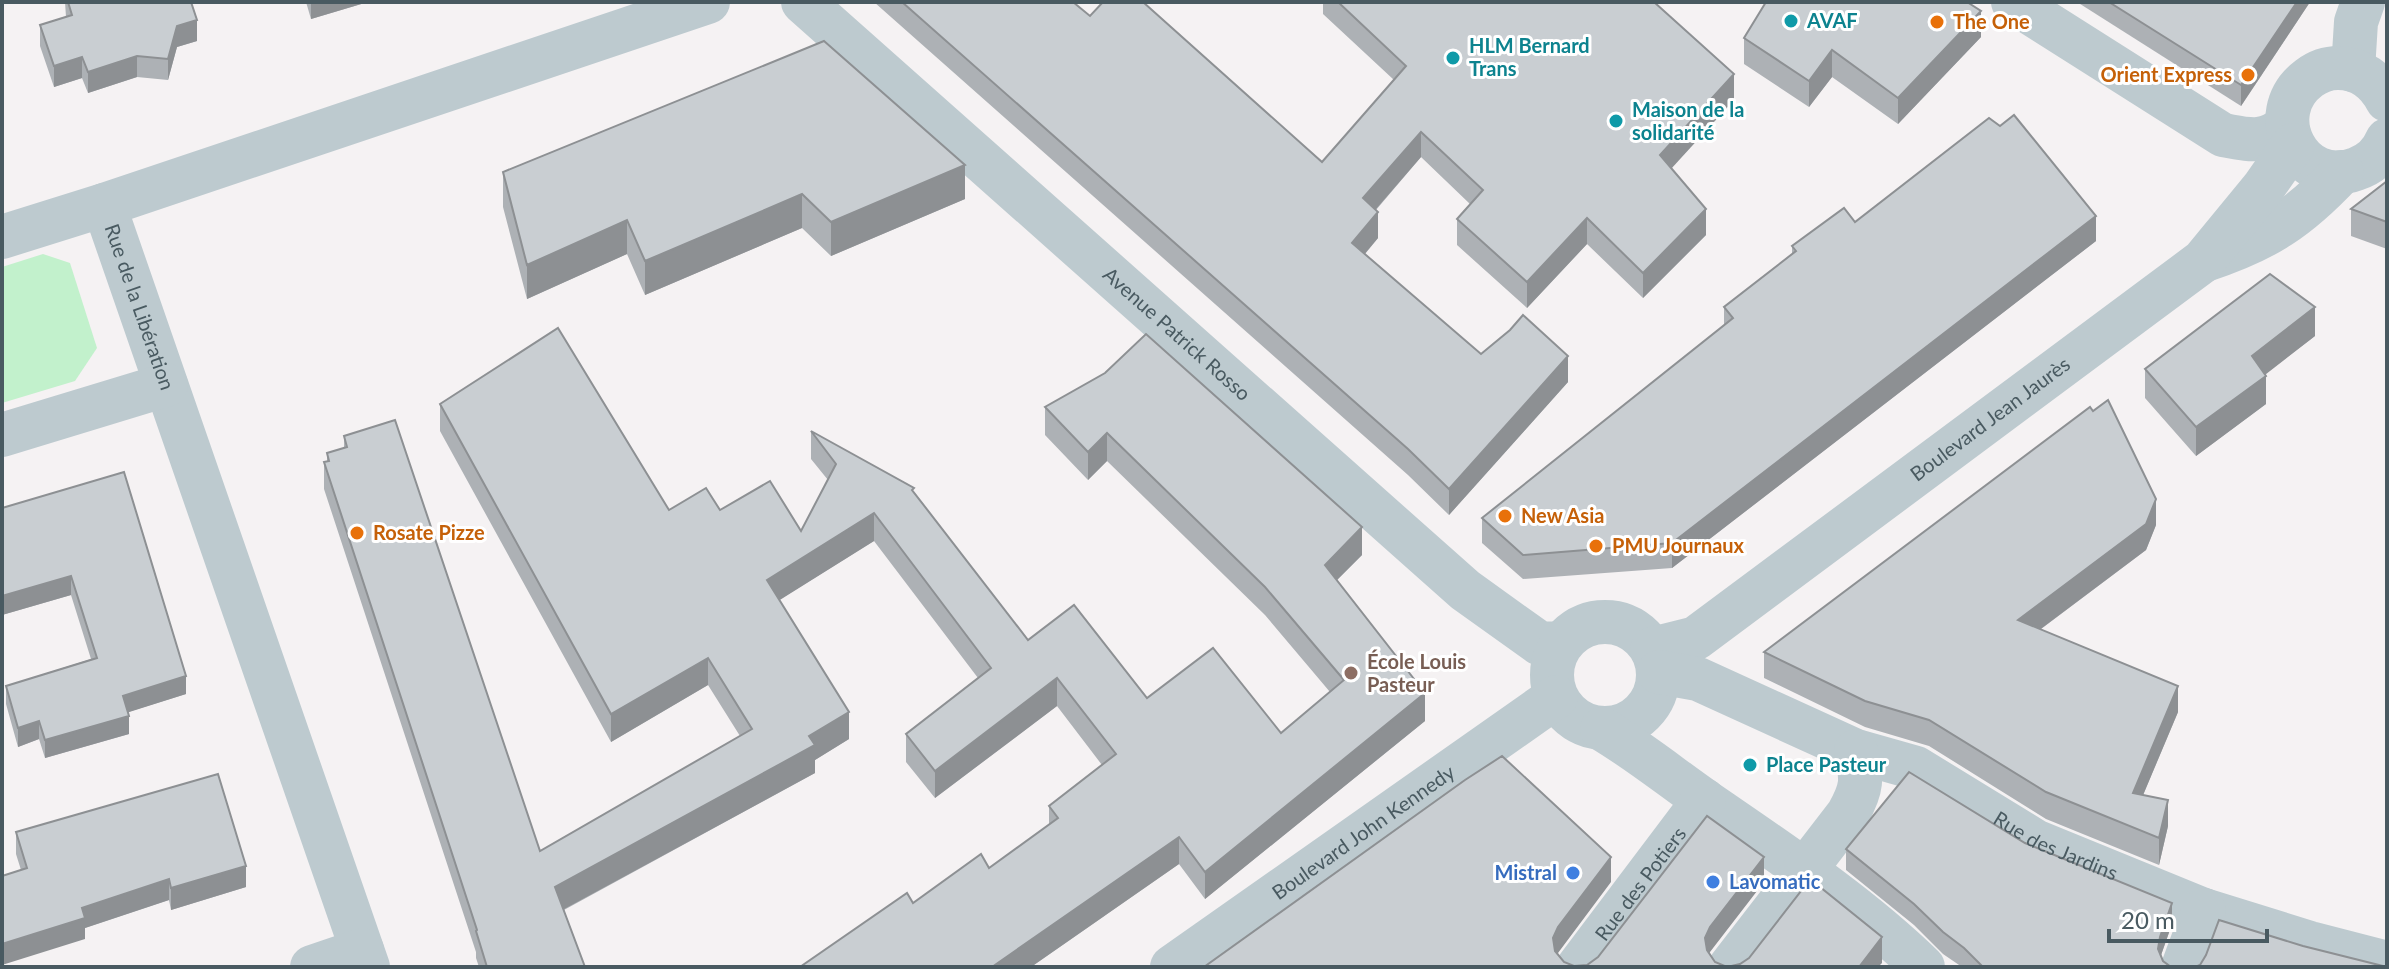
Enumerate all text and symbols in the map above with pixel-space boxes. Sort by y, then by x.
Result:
place label: AVAF [1806,8,1858,32]
place label: The One [1953,9,2030,33]
marker: AVAF [1782,12,1800,30]
marker: The One [1928,13,1946,31]
place label: HLM Bernard Trans [1469,33,1590,80]
marker: HLM Bernard Trans [1444,49,1462,67]
place label: Orient Express [2101,62,2232,86]
marker: Orient Express [2239,66,2257,84]
place label: Maison de la solidarité [1632,97,1744,144]
marker: Maison de la solidarité [1607,112,1625,130]
street label: Rue de la Libération [100,220,180,393]
street label: Avenue Patrick Rosso [1099,262,1256,405]
street label: Boulevard Jean Jaurès [1905,351,2074,486]
place label: New Asia [1521,503,1604,527]
marker: New Asia [1496,507,1514,525]
place label: Rosate Pizze [373,520,485,544]
marker: Rosate Pizze [348,524,366,542]
place label: PMU Journaux [1612,533,1745,557]
marker: PMU Journaux [1587,537,1605,555]
place label: École Louis Pasteur [1367,649,1466,696]
marker: École Louis Pasteur [1342,664,1360,682]
place label: Place Pasteur [1766,752,1887,776]
marker: Place Pasteur [1741,756,1759,774]
street label: Boulevard John Kennedy [1267,759,1459,904]
street label: Rue des Jardins [1990,806,2122,884]
street label: Rue des Potiers [1589,822,1690,945]
place label: Mistral [1494,860,1557,884]
marker: Mistral [1564,864,1582,882]
place label: Lavomatic [1729,869,1821,893]
marker: Lavomatic [1704,873,1722,891]
scale bar [2109,893,2267,943]
text: 20 m [2121,905,2175,934]

